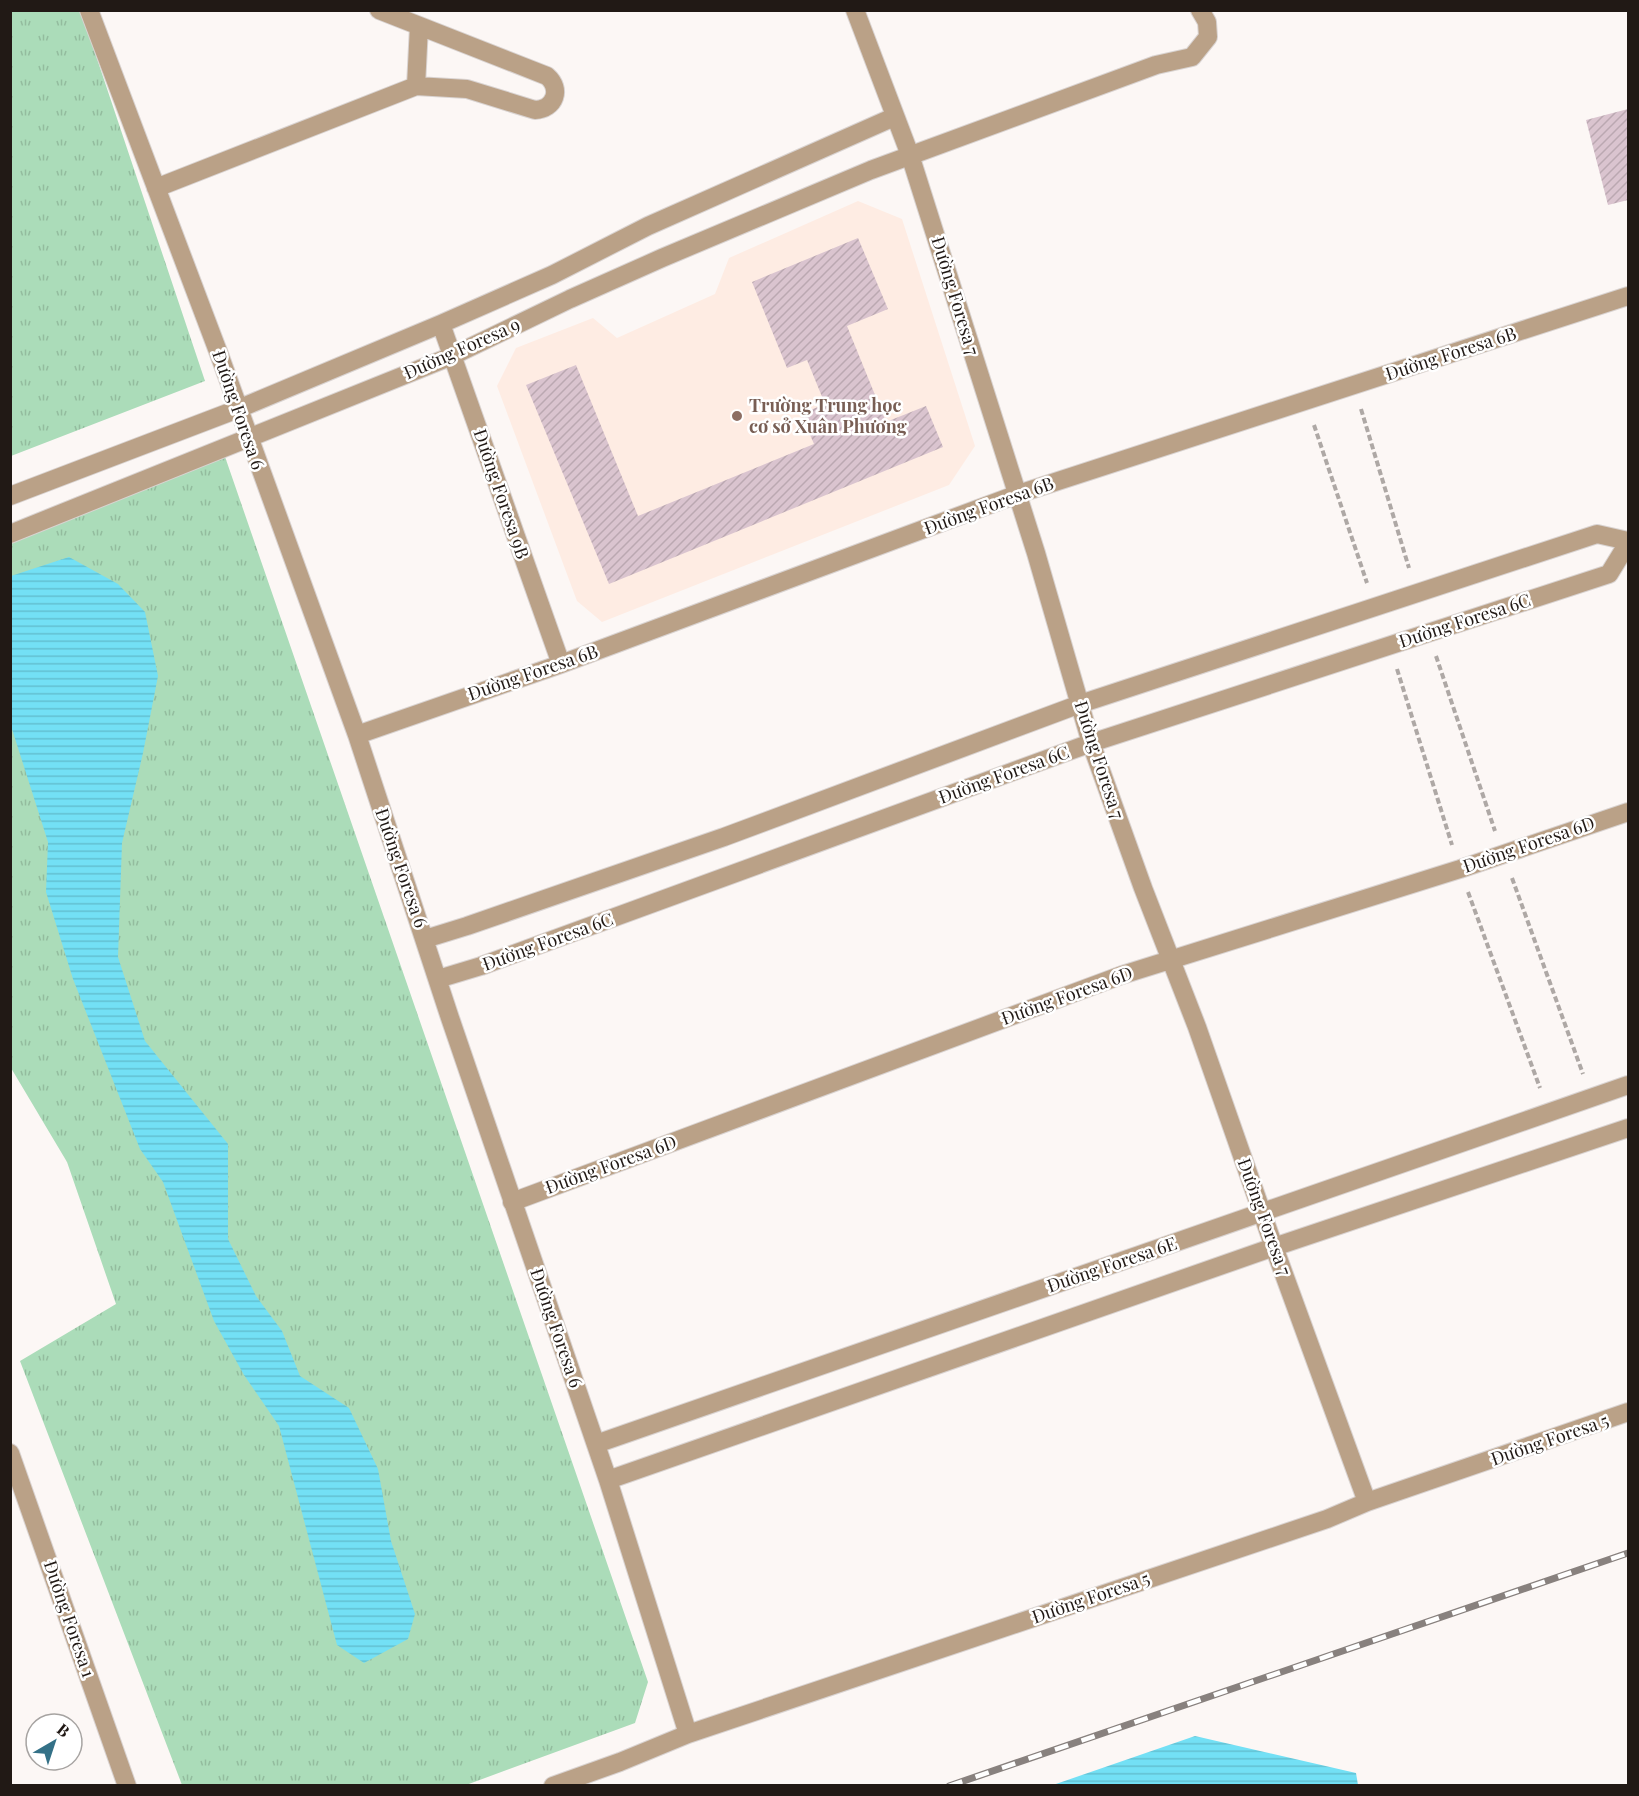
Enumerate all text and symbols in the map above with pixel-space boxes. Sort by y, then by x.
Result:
street label: Đường Foresa 7 [927,233,986,359]
street label: Đường Foresa 9 [400,312,523,384]
street label: Đường Foresa 6B [1382,321,1519,385]
street label: Đường Foresa 6 [207,347,271,473]
place label: Trường Trung học cơ sở Xuân Phương [749,393,907,438]
marker: Trường Trung học cơ sở Xuân Phương [730,409,744,423]
street label: Đường Foresa 9B [468,425,535,562]
street label: Đường Foresa 6B [921,471,1057,540]
street label: Đường Foresa 6C [1396,587,1534,653]
street label: Đường Foresa 6B [464,639,601,706]
street label: Đường Foresa 7 [1070,698,1131,822]
street label: Đường Foresa 6C [935,739,1072,809]
street label: Đường Foresa 6 [370,805,434,931]
street label: Đường Foresa 6D [1460,810,1598,878]
street label: Đường Foresa 6C [479,906,616,976]
street label: Đường Foresa 6D [998,960,1136,1030]
street label: Đường Foresa 6D [542,1129,680,1199]
street label: Đường Foresa 7 [1233,1155,1297,1279]
street label: Đường Foresa 6E [1044,1231,1180,1298]
street label: Đường Foresa 6 [525,1265,589,1391]
street label: Đường Foresa 5 [1488,1408,1612,1470]
street label: Đường Foresa 1 [39,1557,101,1681]
street label: Đường Foresa 5 [1029,1566,1153,1628]
north arrow [24,1712,84,1772]
text: B [53,1718,75,1742]

